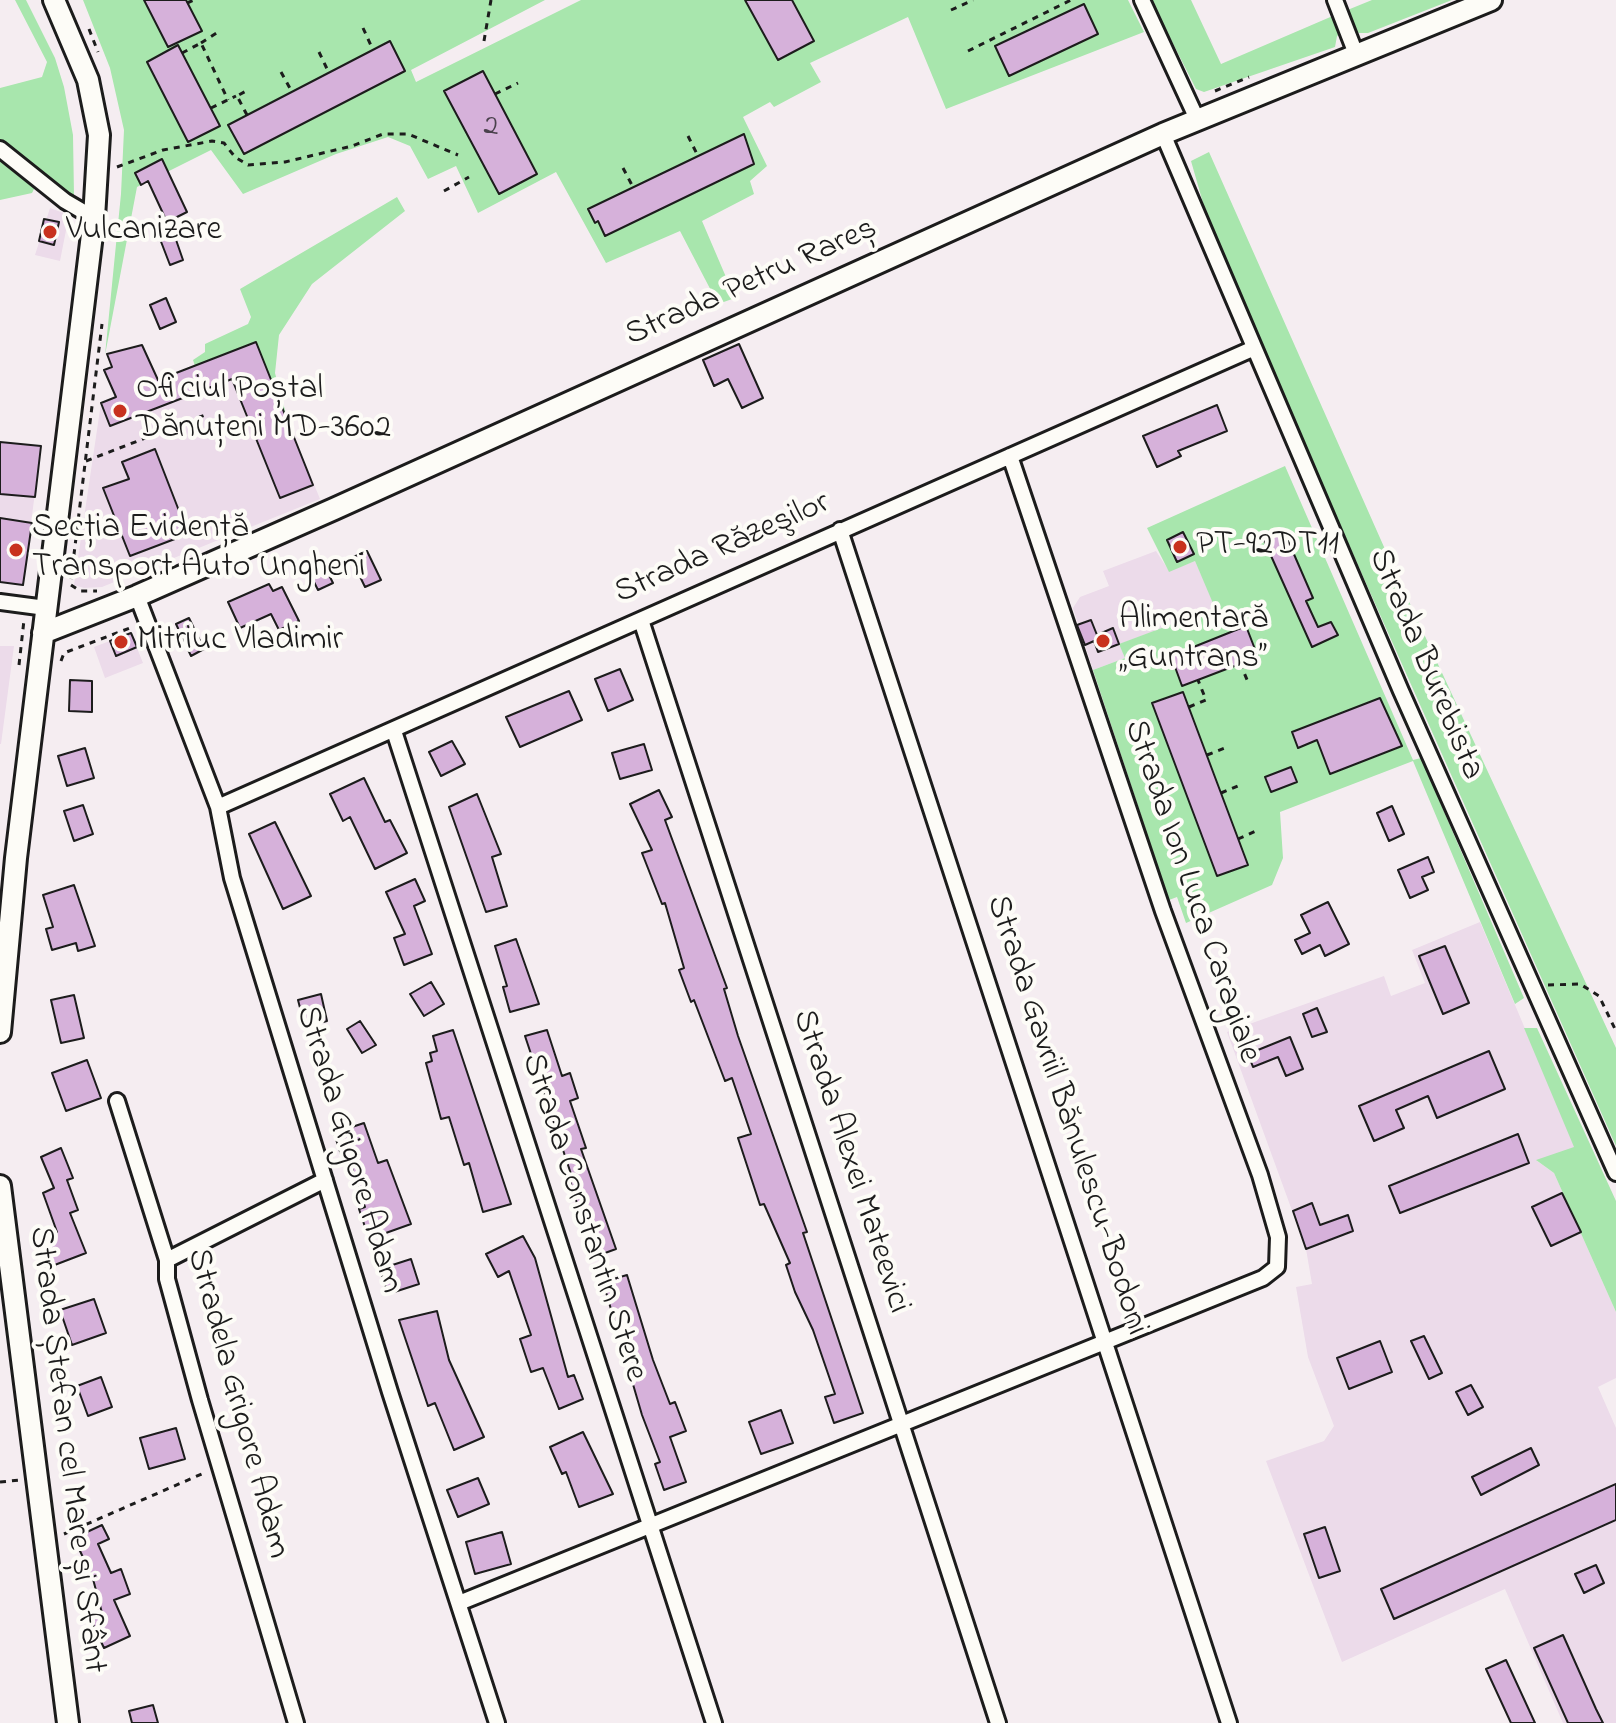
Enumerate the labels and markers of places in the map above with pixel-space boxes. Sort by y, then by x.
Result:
place label: Vulcanizare [66,212,222,252]
marker: Vulcanizare [41,223,59,241]
place label: Oficiul Poștal Dănuțeni MD-3602 [136,371,391,450]
marker: Oficiul Poștal Dănuțeni MD-3602 [111,402,129,420]
place label: Secția Evidență Transport Auto Ungheni [32,510,365,590]
place label: PT-92DT11 [1196,527,1339,567]
marker: PT-92DT11 [1171,538,1189,556]
marker: Secția Evidență Transport Auto Ungheni [7,541,25,559]
place label: Alimentară „Guntrans” [1119,601,1268,680]
place label: Mitriuc Vladimir [137,622,343,662]
marker: Alimentară „Guntrans” [1094,632,1112,650]
marker: Mitriuc Vladimir [112,633,130,651]

